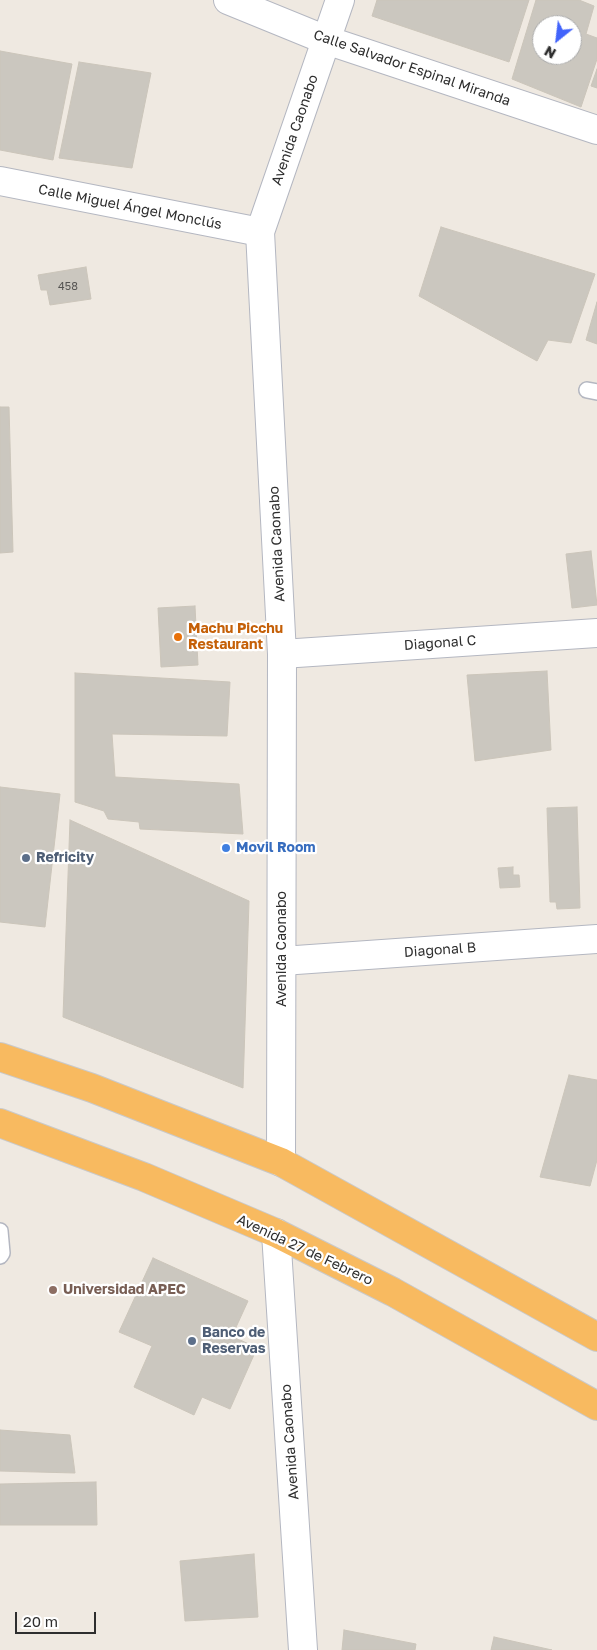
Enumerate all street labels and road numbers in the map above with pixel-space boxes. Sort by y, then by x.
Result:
street label: Calle Salvador Espinal Miranda [311,26,513,110]
street label: Avenida Caonabo [268,72,322,188]
street label: Calle Miguel Ángel Monclús [37,181,223,233]
street label: Avenida Caonabo [266,486,288,602]
street label: Diagonal C [403,632,477,654]
street label: Avenida Caonabo [274,891,290,1007]
street label: Diagonal B [403,939,477,961]
street label: Avenida 27 de Febrero [234,1211,376,1289]
street label: Avenida Caonabo [278,1384,302,1500]

